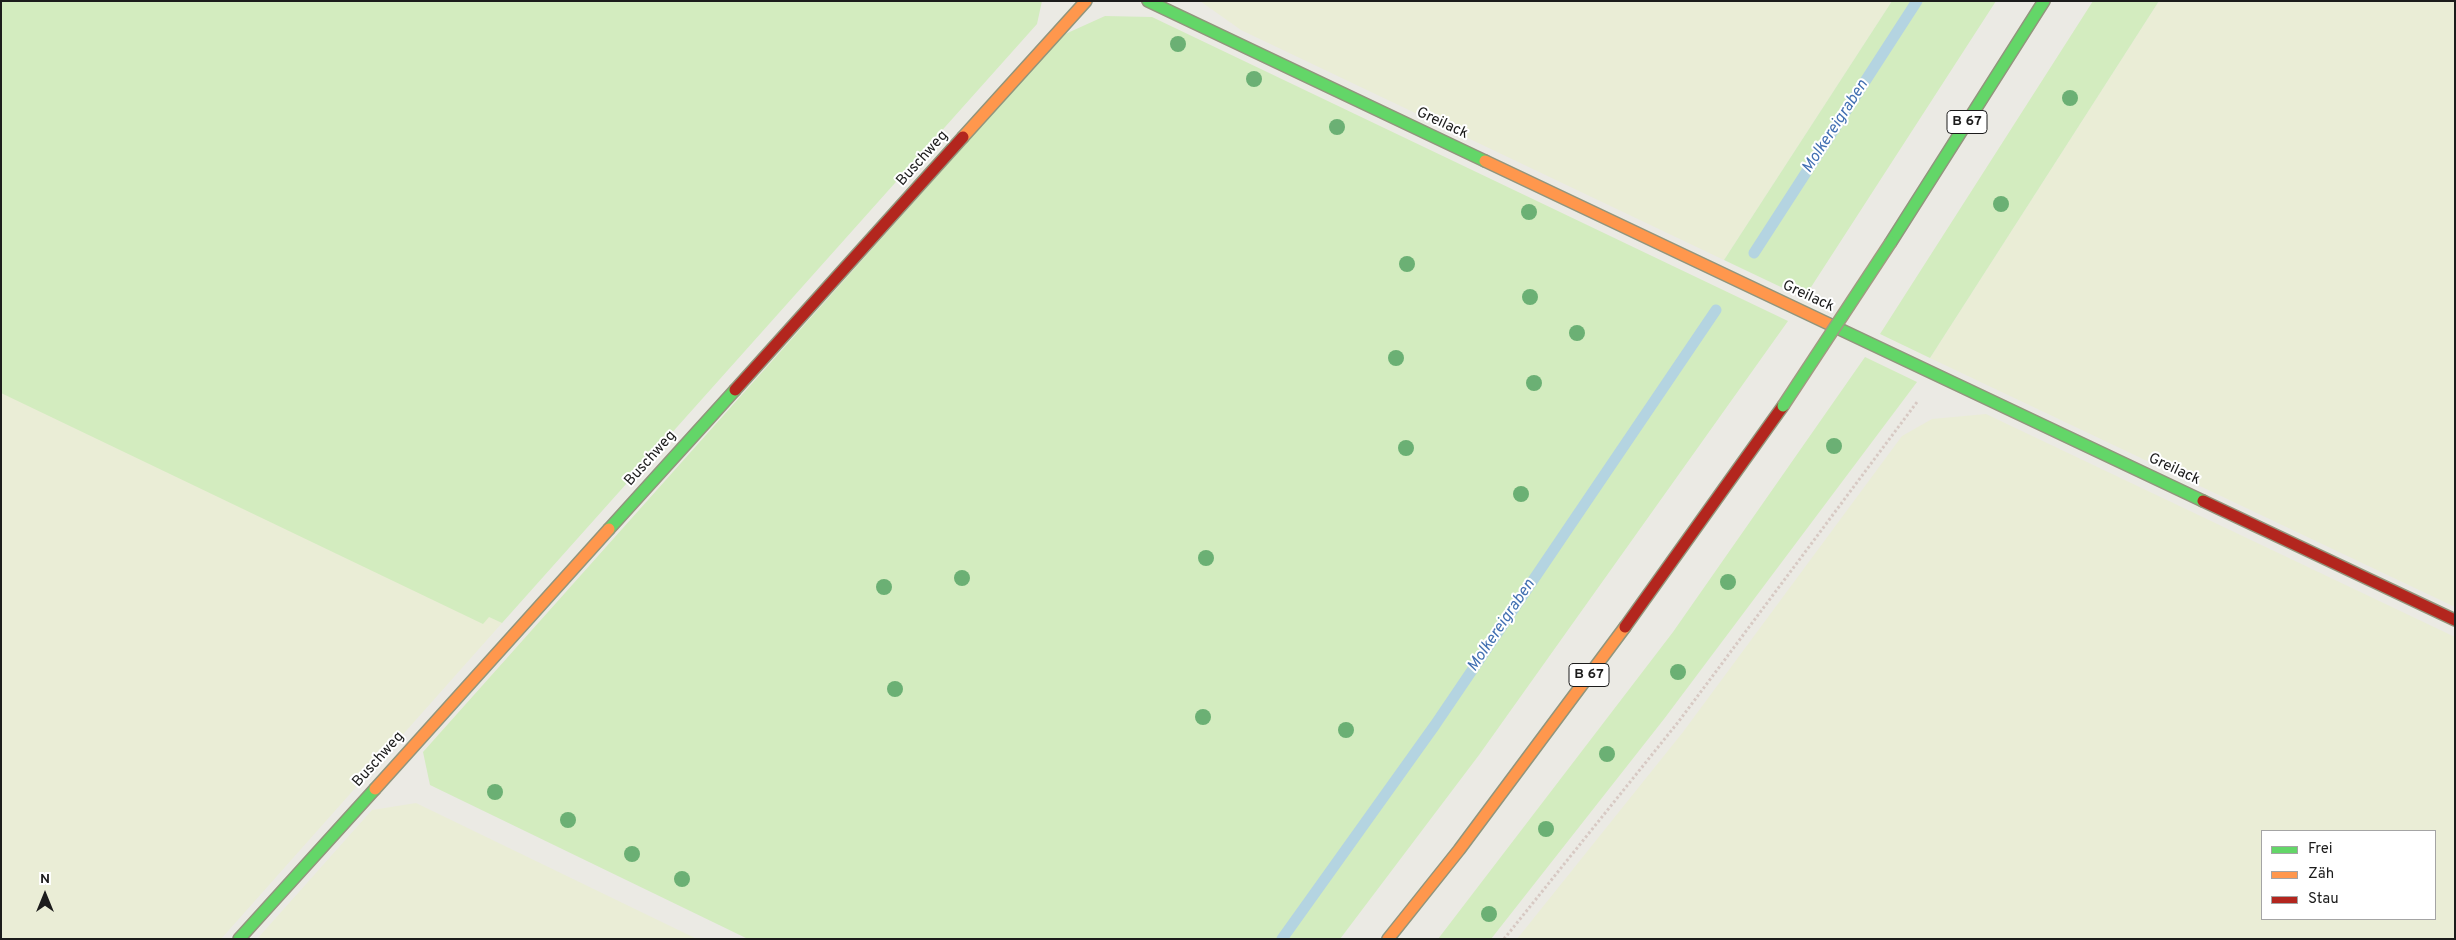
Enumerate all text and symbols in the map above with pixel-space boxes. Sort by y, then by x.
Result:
water label: Molkereigraben [1799,77,1873,177]
street label: Greilack [1413,104,1471,144]
road number: B 67 [1947,110,1987,134]
street label: Buschweg [893,128,953,190]
street label: Greilack [1779,277,1837,317]
street label: Buschweg [621,428,681,490]
street label: Greilack [2145,450,2203,490]
water label: Molkereigraben [1464,576,1540,676]
road number: B 67 [1569,664,1609,686]
street label: Buschweg [349,729,409,791]
legend [2261,830,2436,920]
text: Frei [2308,840,2333,859]
text: Zäh [2308,865,2334,884]
north arrow [20,870,70,920]
text: N [40,871,50,888]
text: Stau [2308,890,2339,909]

